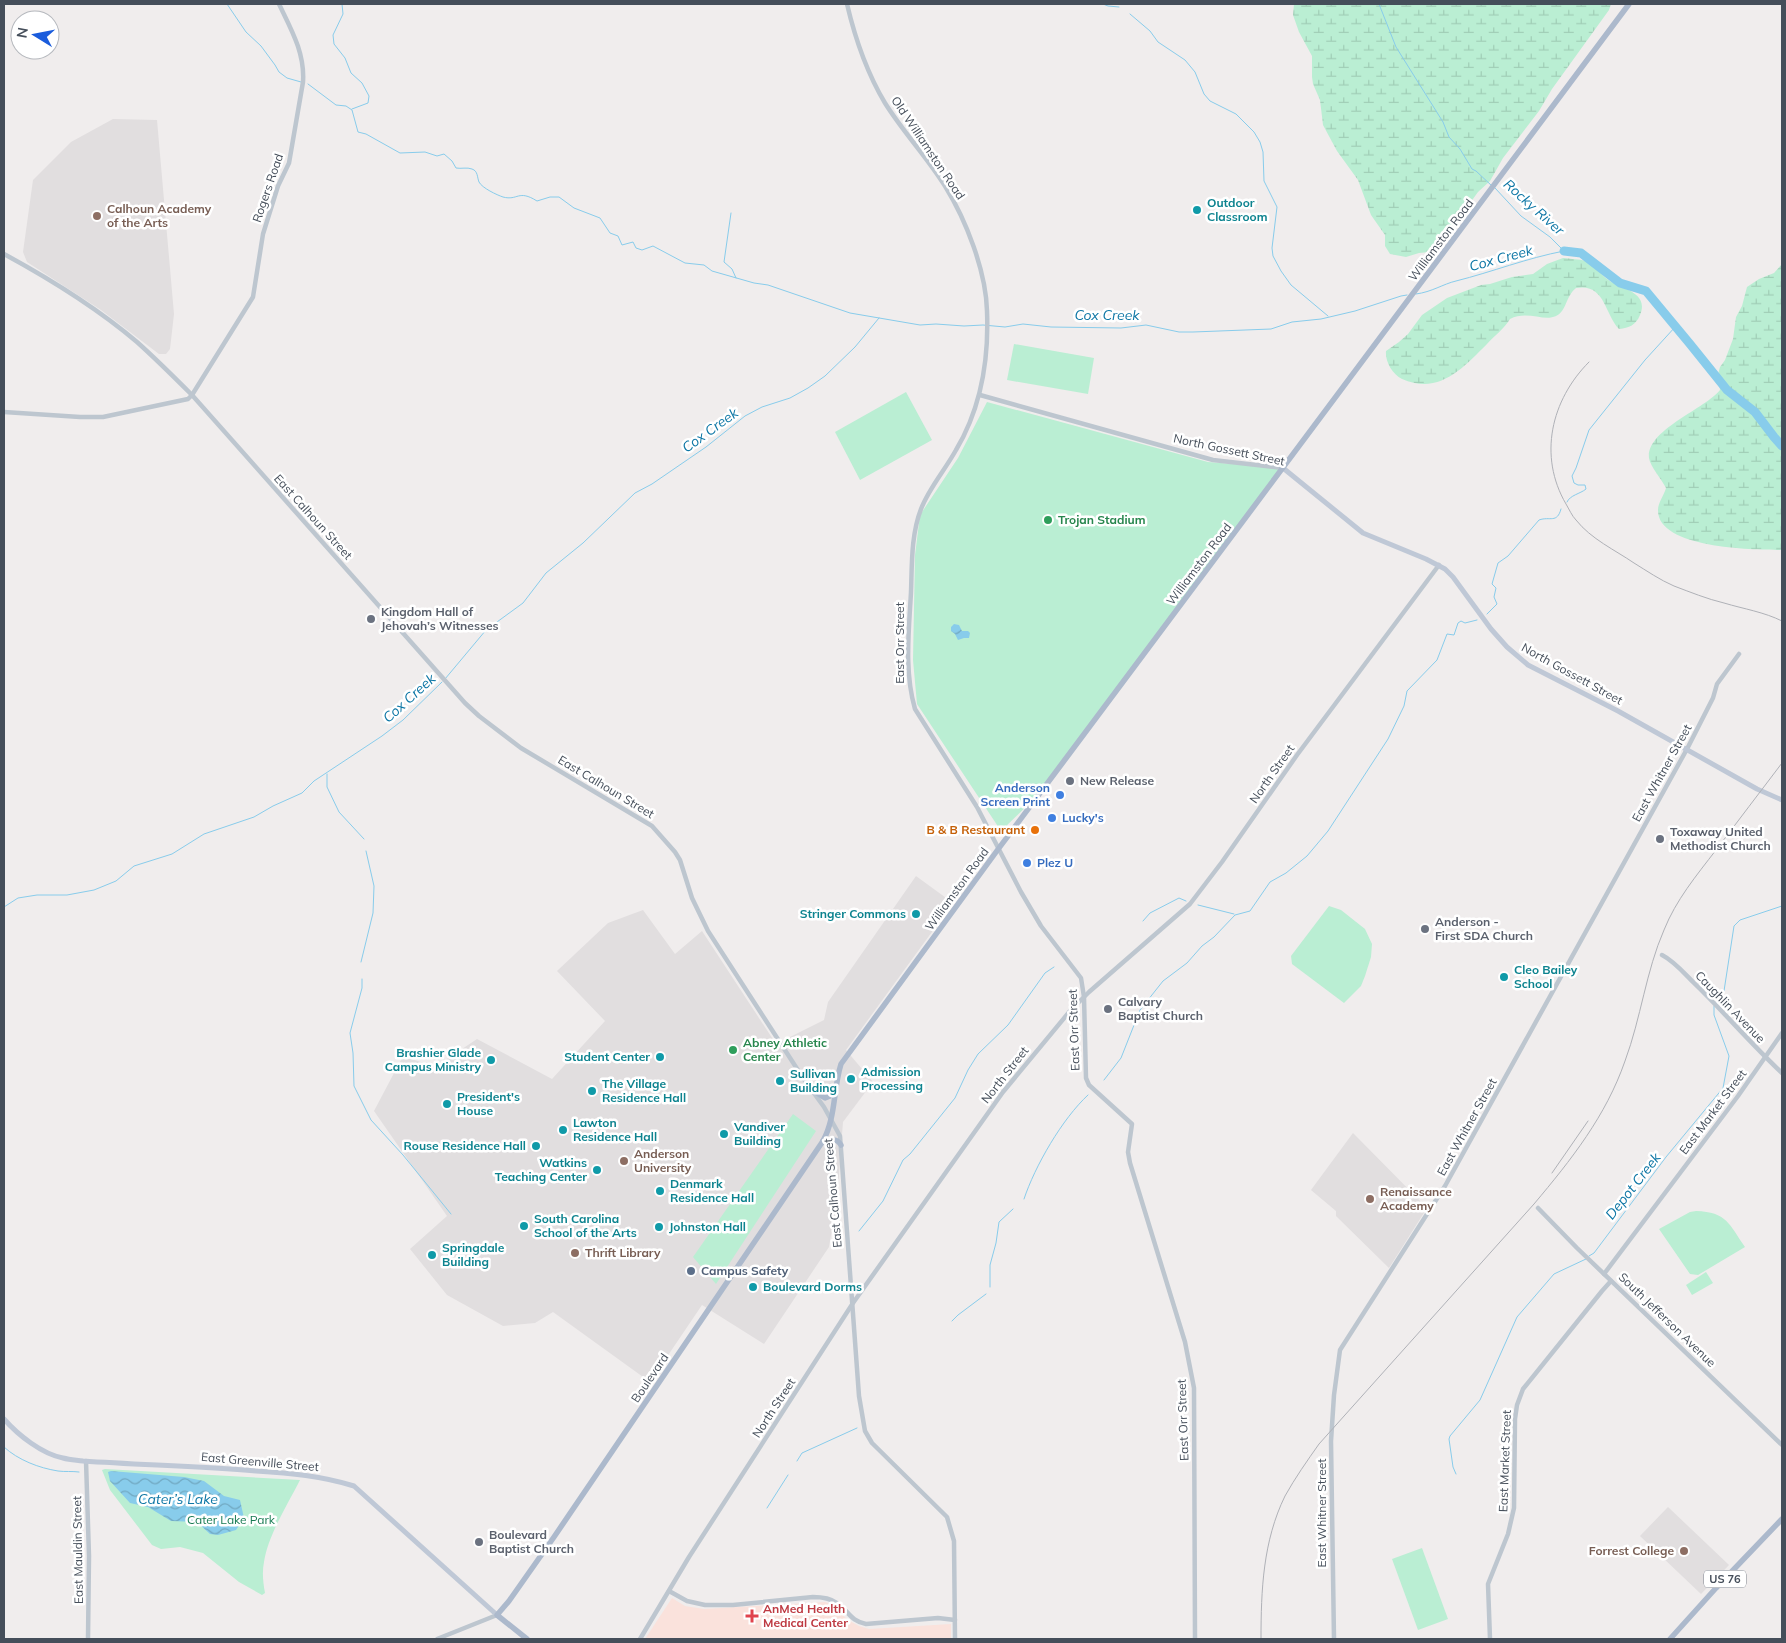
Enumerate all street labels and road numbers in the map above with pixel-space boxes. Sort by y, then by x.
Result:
street label: Old Williamston Road [888,93,969,202]
street label: Rogers Road [249,152,286,224]
street label: Williamston Road [1405,196,1476,284]
street label: North Gossett Street [1172,430,1286,469]
street label: East Calhoun Street [271,471,356,562]
street label: Williamston Road [1163,520,1234,608]
street label: East Orr Street [892,602,907,684]
street label: North Gossett Street [1519,639,1625,708]
street label: East Whitner Street [1629,721,1695,824]
street label: North Street [1246,742,1297,806]
street label: East Calhoun Street [555,752,657,821]
street label: Williamston Road [921,844,992,933]
street label: Caughlin Avenue [1692,968,1768,1046]
street label: East Orr Street [1065,989,1082,1071]
street label: North Street [978,1043,1031,1106]
street label: East Market Street [1676,1066,1749,1157]
street label: East Whitner Street [1434,1075,1500,1178]
street label: East Calhoun Street [820,1138,845,1248]
street label: South Jefferson Avenue [1616,1269,1719,1370]
street label: Boulevard [628,1350,672,1405]
street label: North Street [749,1375,798,1440]
street label: East Orr Street [1174,1379,1191,1461]
street label: East Market Street [1495,1410,1514,1512]
street label: East Greenville Street [200,1449,320,1474]
street label: East Whitner Street [1314,1458,1329,1568]
street label: East Mauldin Street [69,1496,86,1604]
road number: US 76 [1704,1570,1746,1588]

